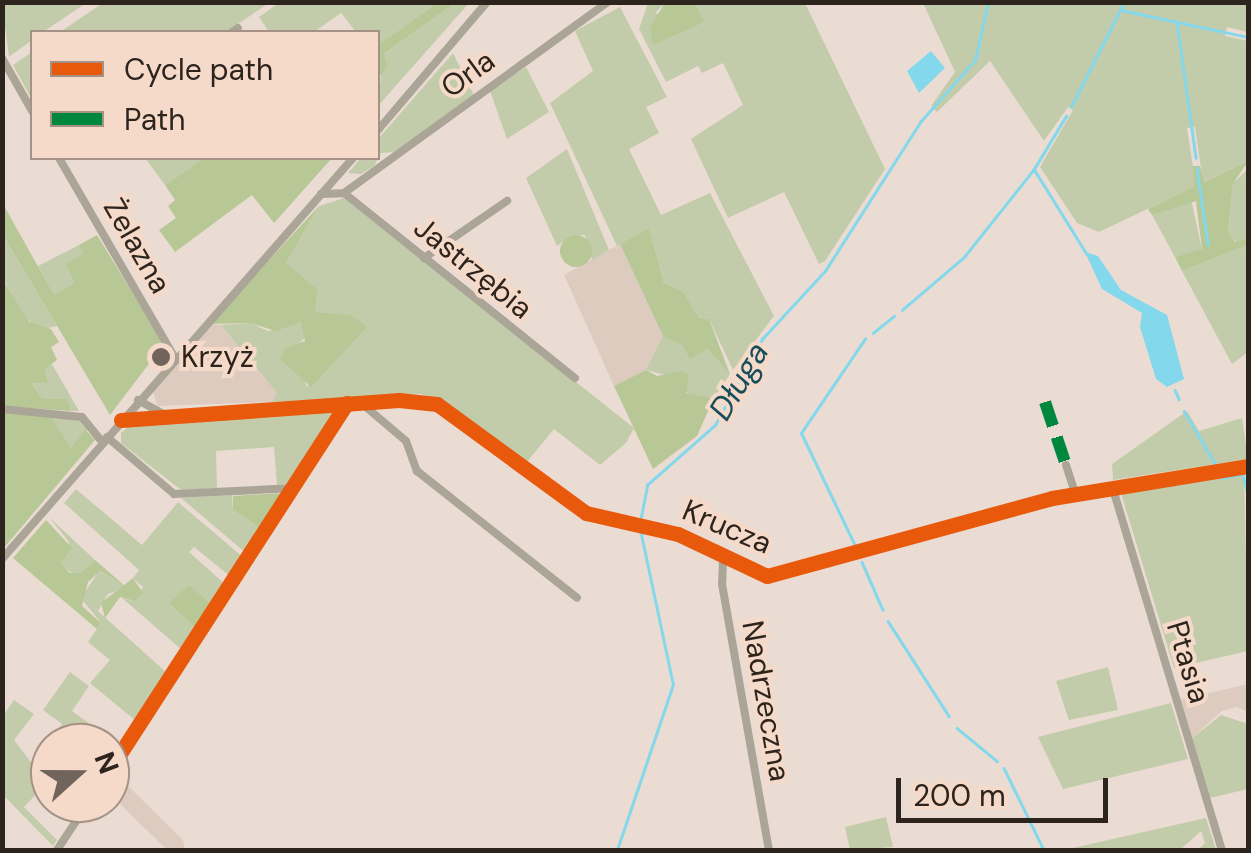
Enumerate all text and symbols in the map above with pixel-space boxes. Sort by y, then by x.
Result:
legend [30,30,380,160]
street label: Orla [434,43,502,105]
text: Cycle path [124,50,273,89]
text: Path [124,100,186,139]
street label: Żelazna [96,192,178,300]
street label: Jastrzębia [407,209,539,327]
water label: Długa [701,335,777,427]
place label: Krzyż [181,339,254,375]
marker: Krzyż [150,346,172,368]
street label: Krucza [677,492,777,562]
street label: Ptasia [1158,617,1218,707]
street label: Nadrzeczna [734,618,798,784]
north arrow [30,723,130,823]
text: N [86,747,128,779]
scale bar [901,758,1114,820]
text: 200 m [913,776,1006,815]

